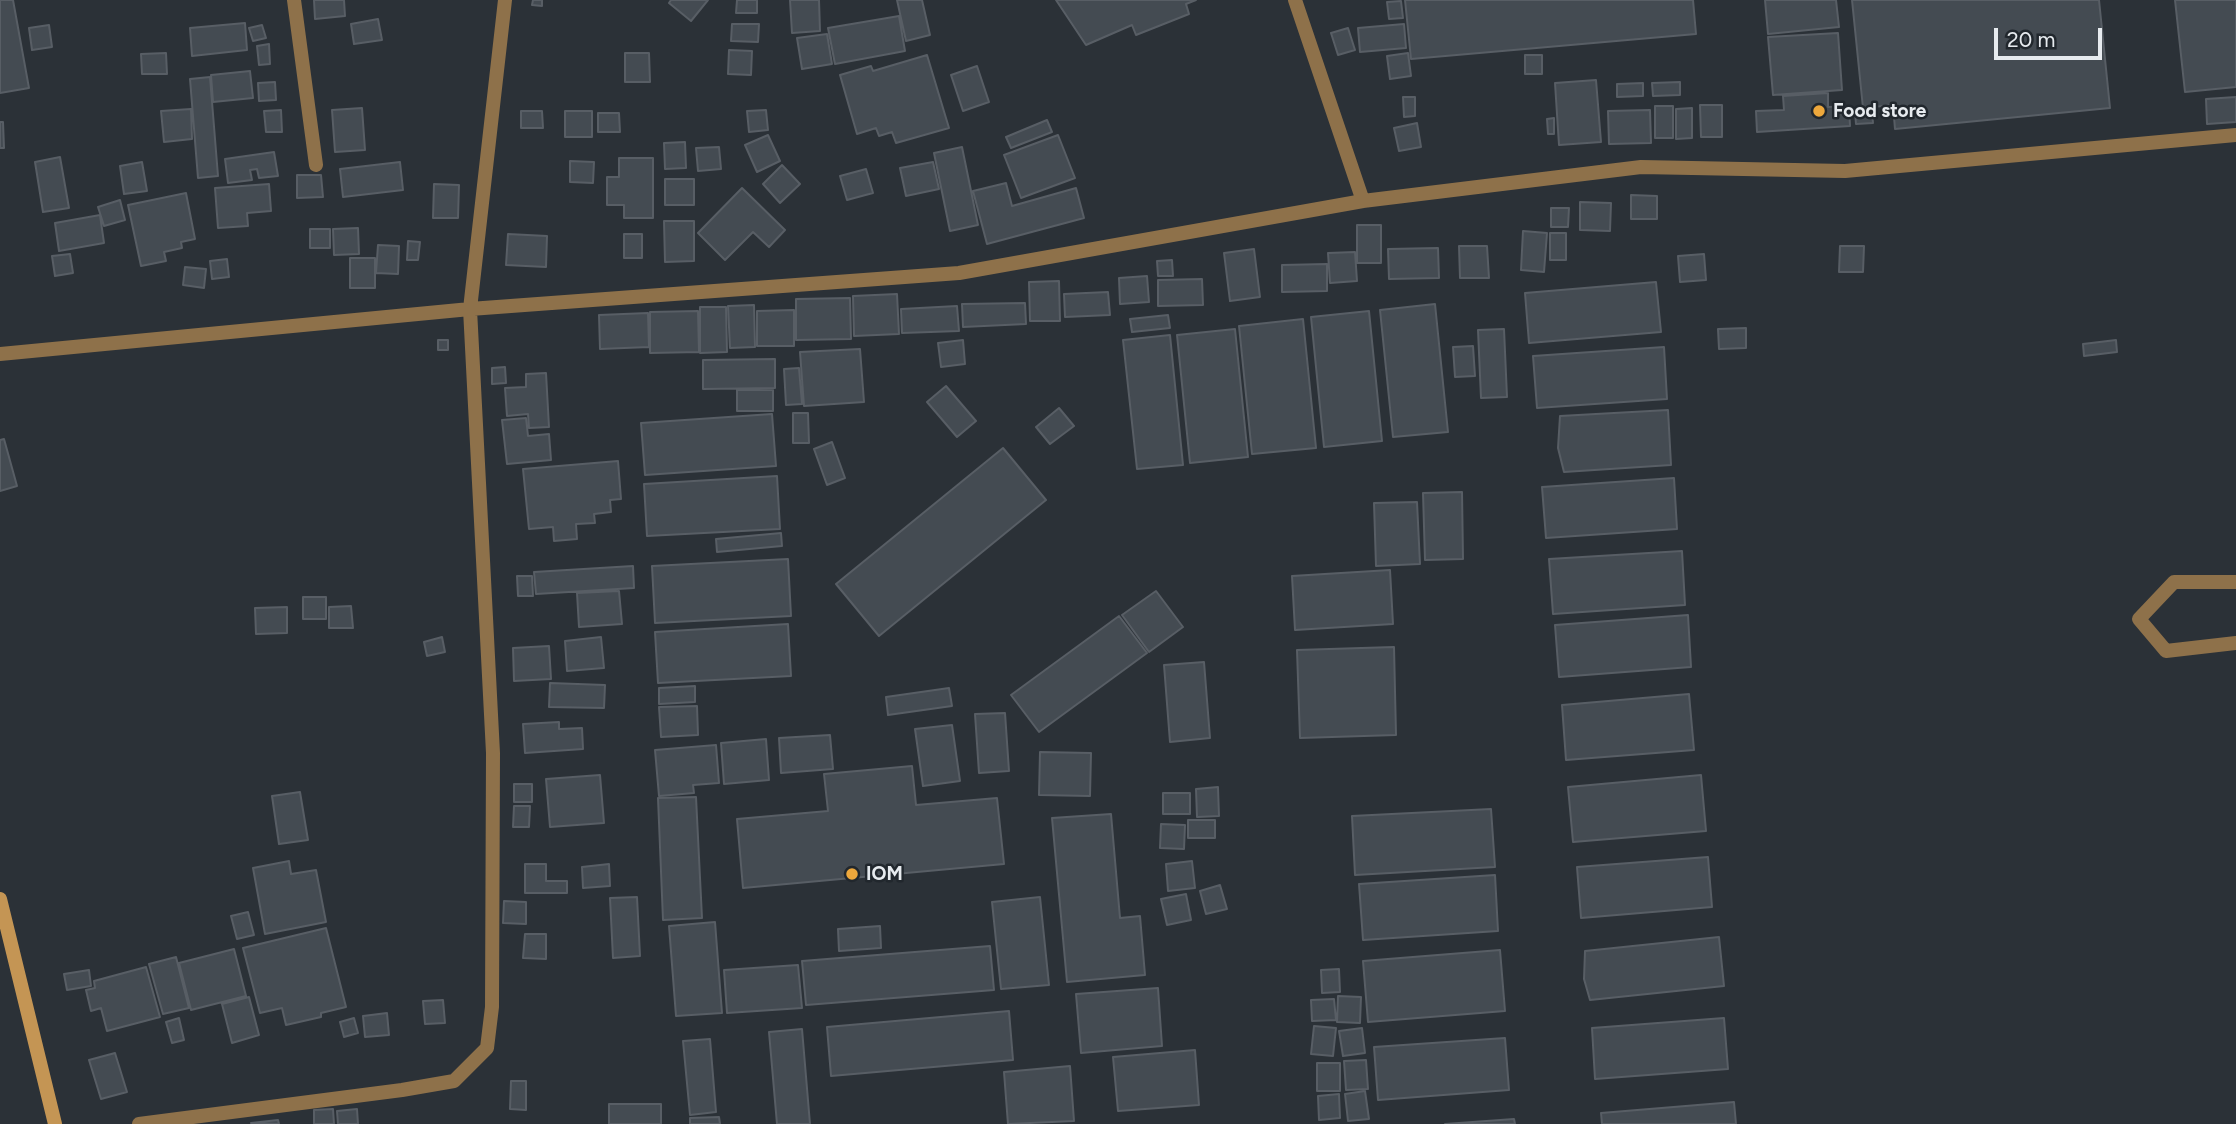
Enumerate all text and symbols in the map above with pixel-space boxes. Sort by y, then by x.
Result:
scale bar [1998,14,2106,58]
text: 20 m [2007,27,2055,52]
place label: Food store [1833,100,1926,122]
marker: Food store [1811,103,1827,119]
place label: IOM [866,863,903,885]
marker: IOM [844,866,860,882]

